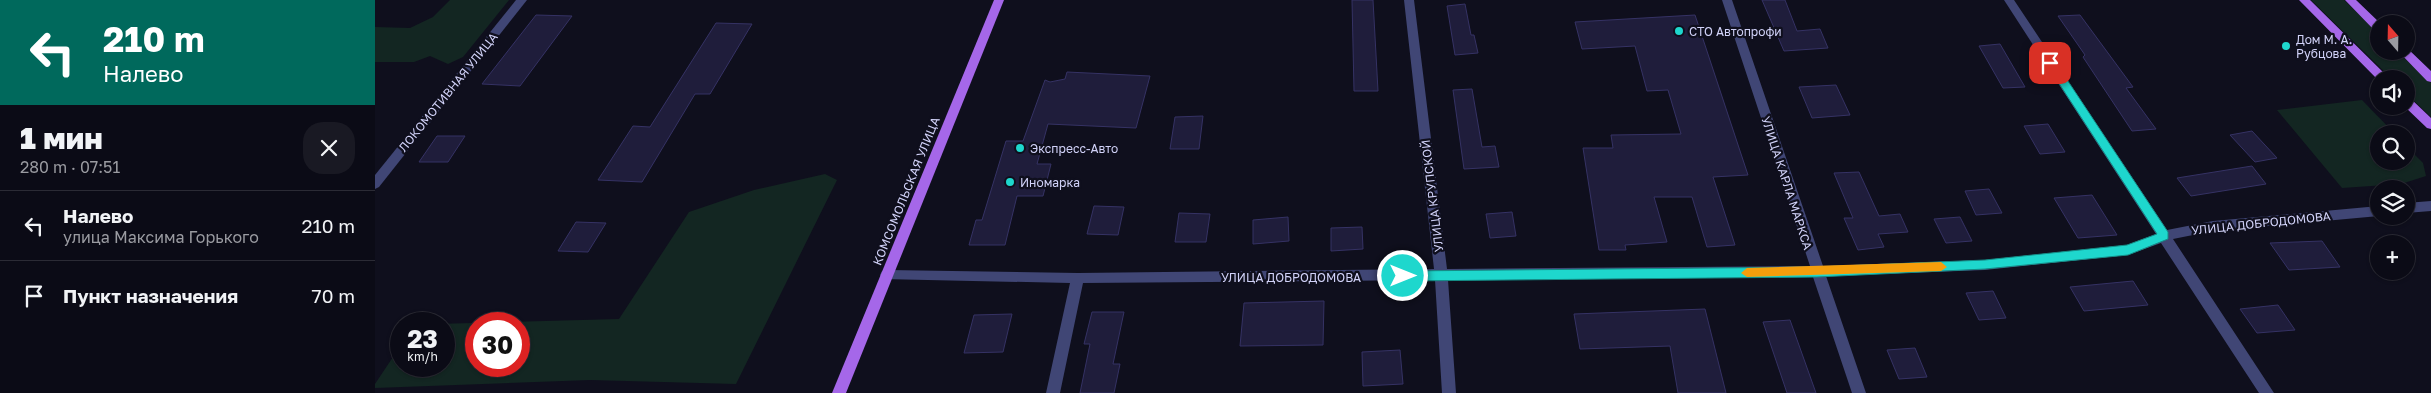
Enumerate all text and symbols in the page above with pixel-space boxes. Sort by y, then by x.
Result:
north arrow [2370,15,2415,60]
map controls [2370,15,2415,280]
text: 210 m [103,18,205,60]
icon: left [20,20,85,85]
place label: СТО Автопрофи [1689,24,1782,39]
marker: СТО Автопрофи [1673,25,1685,37]
street label: ЛОКОМОТИВНАЯ УЛИЦА [395,29,501,155]
place label: Дом М. А. Рубцова [2296,32,2352,61]
marker: Дом М. А. Рубцова [2280,40,2292,52]
pin [2029,42,2071,84]
icon: arrive [2036,49,2064,77]
text: Налево [103,60,183,87]
button: sound [2370,70,2415,115]
street label: УЛИЦА КАРЛА МАРКСА [1758,114,1816,252]
street label: КОМСОМОЛЬСКАЯ УЛИЦА [869,115,943,267]
text: 1 мин [20,120,103,156]
button: close [303,122,355,174]
button: search [2370,125,2415,170]
street label: УЛИЦА КРУПСКОЙ [1418,139,1446,253]
place label: Экспресс-Авто [1030,141,1118,156]
marker: Экспресс-Авто [1014,142,1026,154]
text: 280 m · 07:51 [20,157,120,177]
place label: Иномарка [1020,175,1080,190]
marker: Иномарка [1004,176,1016,188]
button: layers [2370,180,2415,225]
text: Налево [63,204,133,227]
street label: УЛИЦА ДОБРОДОМОВА [2191,208,2331,238]
icon: left [20,212,48,240]
text: 210 m [301,214,355,237]
text: улица Максима Горького [63,227,259,247]
button: + [2370,235,2415,280]
position arrow [1376,249,1428,301]
street label: УЛИЦА ДОБРОДОМОВА [1221,270,1361,285]
icon: arrive [20,282,48,310]
text: Пункт назначения [63,284,238,307]
text: 70 m [312,284,355,307]
speed limit sign: 30 [465,312,530,377]
text: 23 [407,323,438,354]
text: km/h [407,349,438,364]

